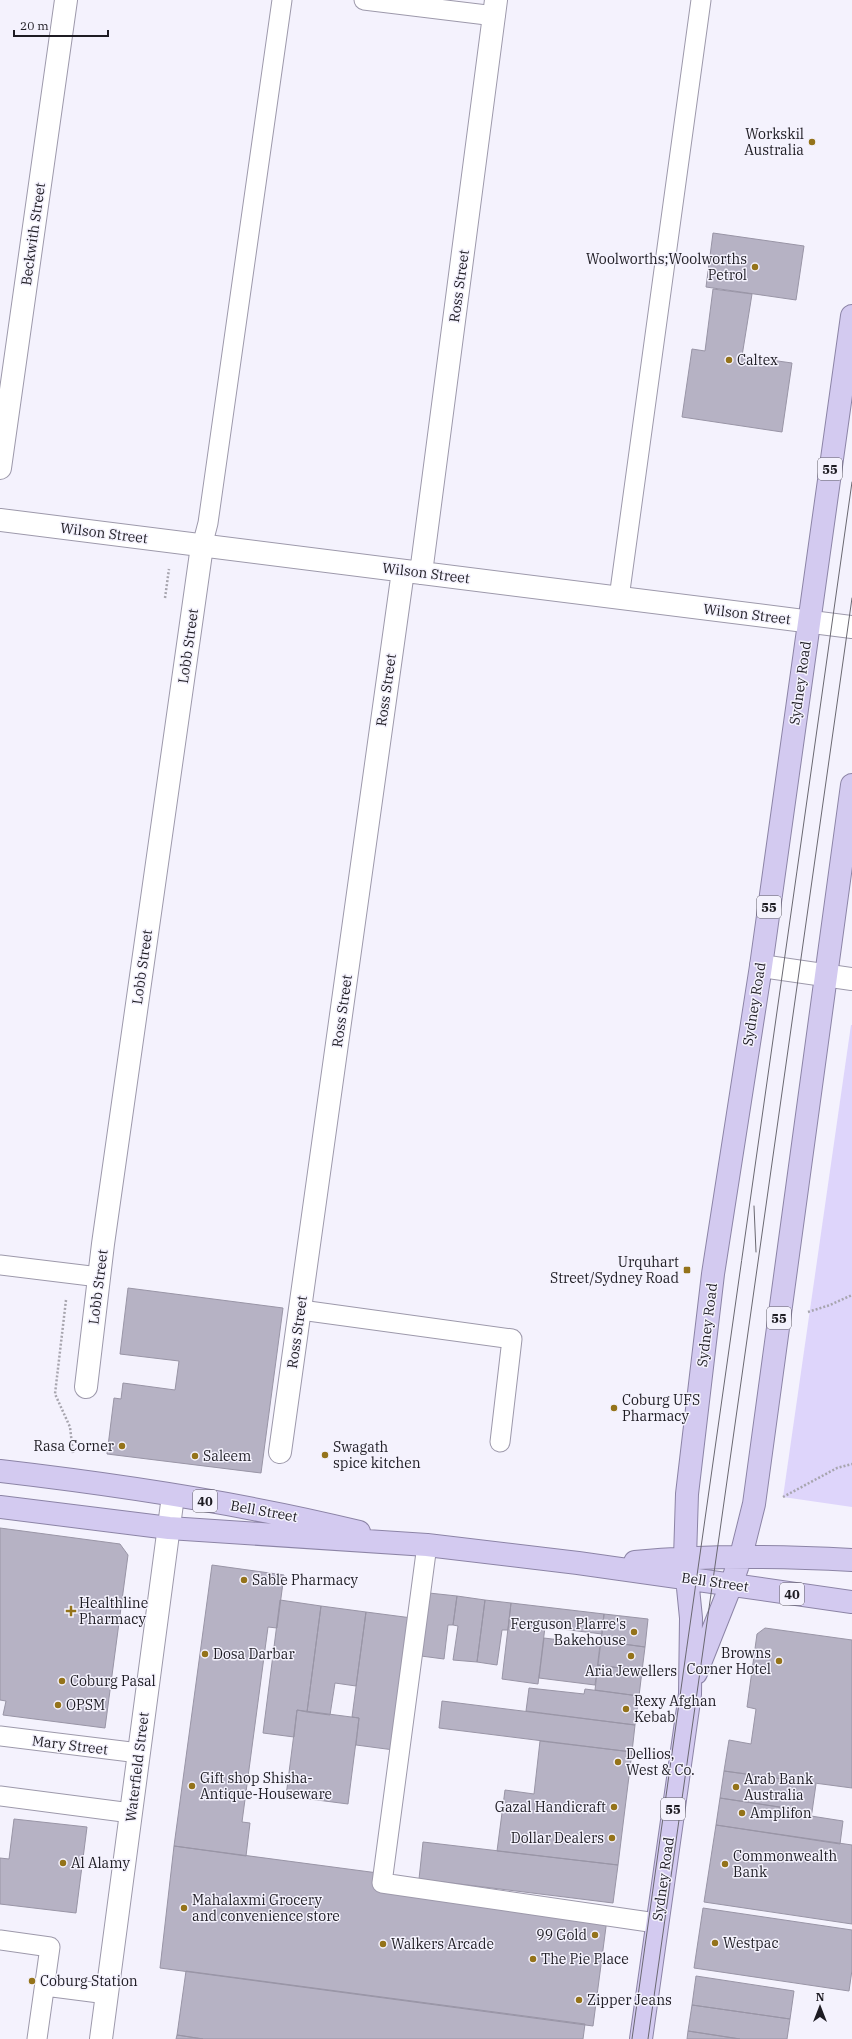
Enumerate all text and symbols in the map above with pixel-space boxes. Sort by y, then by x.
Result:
scale bar [14,12,108,38]
text: 20 m [20,18,49,33]
place label: Workskil Australia [744,125,804,159]
marker: Workskil Australia [807,137,817,147]
street label: Beckwith Street [17,181,49,287]
street label: Ross Street [445,248,473,324]
place label: Woolworths;Woolworths Petrol [586,250,747,284]
marker: Woolworths;Woolworths Petrol [750,262,760,272]
place label: Caltex [737,351,778,369]
marker: Caltex [724,355,734,365]
road number: 55 [818,458,842,480]
street label: Wilson Street [59,519,149,547]
street label: Wilson Street [381,559,471,587]
street label: Wilson Street [702,600,792,628]
street label: Lobb Street [174,607,202,685]
street label: Sydney Road [785,639,815,726]
street label: Ross Street [372,652,400,728]
road number: 55 [757,896,781,918]
street label: Lobb Street [128,928,156,1006]
street label: Sydney Road [738,960,770,1047]
street label: Ross Street [328,973,356,1049]
street label: Lobb Street [84,1248,112,1326]
place label: Urquhart Street/Sydney Road [550,1253,679,1287]
marker: Urquhart Street/Sydney Road [682,1265,692,1275]
street label: Sydney Road [693,1281,721,1368]
street label: Ross Street [283,1294,311,1370]
road number: 55 [767,1307,791,1329]
place label: Coburg UFS Pharmacy [622,1391,700,1425]
marker: Coburg UFS Pharmacy [609,1403,619,1413]
place label: Rasa Corner [34,1437,115,1455]
place label: Swagath spice kitchen [333,1438,421,1472]
marker: Rasa Corner [117,1441,127,1451]
place label: Saleem [203,1447,251,1465]
marker: Swagath spice kitchen [320,1450,330,1460]
marker: Saleem [190,1451,200,1461]
road number: 40 [193,1490,217,1512]
street label: Bell Street [229,1496,299,1526]
street label: Bell Street [680,1568,750,1596]
place label: Sable Pharmacy [252,1571,359,1589]
marker: Sable Pharmacy [239,1575,249,1585]
road number: 40 [780,1583,804,1605]
place label: Healthline Pharmacy [79,1594,148,1628]
marker: Healthline Pharmacy [66,1606,76,1616]
place label: Ferguson Plarre's Bakehouse [510,1615,626,1649]
marker: Ferguson Plarre's Bakehouse [629,1627,639,1637]
place label: Browns Corner Hotel [686,1644,771,1678]
place label: Dosa Darbar [213,1645,295,1663]
marker: Dosa Darbar [200,1649,210,1659]
marker: Aria Jewellers [626,1651,636,1661]
marker: Browns Corner Hotel [774,1656,784,1666]
place label: Aria Jewellers [585,1662,677,1680]
place label: Coburg Pasal [70,1672,156,1690]
marker: Coburg Pasal [57,1676,67,1686]
place label: Rexy Afghan Kebab [634,1692,717,1726]
place label: OPSM [66,1696,105,1714]
marker: OPSM [53,1700,63,1710]
marker: Rexy Afghan Kebab [621,1704,631,1714]
street label: Waterfield Street [121,1711,153,1823]
street label: Mary Street [31,1731,109,1759]
place label: Dellios, West & Co. [626,1745,695,1779]
marker: Dellios, West & Co. [613,1757,623,1767]
place label: Gift shop Shisha- Antique-Houseware [200,1769,332,1803]
place label: Arab Bank Australia [744,1770,814,1804]
marker: Gift shop Shisha- Antique-Houseware [187,1781,197,1791]
marker: Arab Bank Australia [731,1782,741,1792]
place label: Gazal Handicraft [495,1798,606,1816]
road number: 55 [661,1798,685,1820]
marker: Gazal Handicraft [609,1802,619,1812]
place label: Amplifon [750,1804,812,1822]
marker: Amplifon [737,1808,747,1818]
place label: Dollar Dealers [511,1829,604,1847]
marker: Dollar Dealers [607,1833,617,1843]
street label: Sydney Road [648,1835,678,1922]
place label: Commonwealth Bank [733,1847,837,1881]
place label: Al Alamy [71,1854,130,1872]
marker: Al Alamy [58,1858,68,1868]
marker: Commonwealth Bank [720,1859,730,1869]
place label: Mahalaxmi Grocery and convenience store [192,1891,340,1925]
marker: Mahalaxmi Grocery and convenience store [179,1903,189,1913]
place label: 99 Gold [536,1926,587,1944]
marker: 99 Gold [590,1930,600,1940]
place label: Westpac [723,1934,779,1952]
place label: Walkers Arcade [391,1935,494,1953]
marker: Westpac [710,1938,720,1948]
marker: Walkers Arcade [378,1939,388,1949]
place label: The Pie Place [541,1950,629,1968]
marker: The Pie Place [528,1954,538,1964]
place label: Coburg Station [40,1972,138,1990]
marker: Coburg Station [27,1976,37,1986]
north arrow [800,1987,840,2027]
text: N [816,1990,825,2004]
place label: Zipper Jeans [587,1991,672,2009]
marker: Zipper Jeans [574,1995,584,2005]

